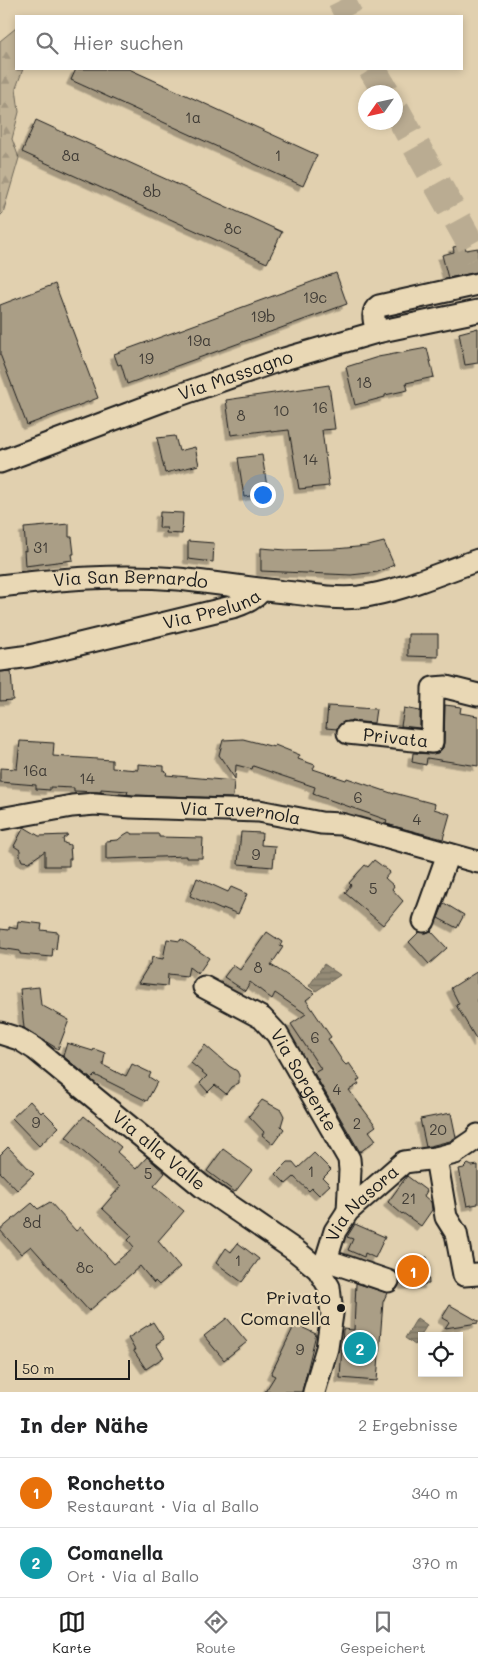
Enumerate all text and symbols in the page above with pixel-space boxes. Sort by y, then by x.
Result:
search box [15,15,463,70]
icon: search [33,29,61,57]
text: Hier suchen [73,30,184,55]
north arrow [358,85,403,130]
house number: 1a [185,107,201,127]
house number: 8a [62,145,80,165]
house number: 1 [275,145,281,165]
house number: 8b [143,181,161,201]
house number: 8c [224,218,242,238]
house number: 19c [303,287,327,307]
house number: 19b [250,306,276,326]
house number: 19a [187,330,211,350]
street label: Via Massagno [175,344,296,405]
house number: 19 [138,348,154,368]
house number: 18 [356,372,372,392]
house number: 16 [312,397,328,417]
house number: 10 [273,400,289,420]
house number: 8 [236,405,246,425]
house number: 14 [302,449,318,469]
your location [250,482,276,508]
house number: 31 [33,537,49,557]
street label: Via San Bernardo [52,564,210,593]
street label: Via Preluna [160,583,265,634]
street label: Privata [362,722,430,753]
house number: 16a [22,760,48,780]
house number: 14 [79,768,95,788]
house number: 6 [353,787,363,807]
street label: Via Tavernola [180,796,303,830]
house number: 4 [413,809,422,829]
house number: 9 [252,844,261,864]
house number: 5 [369,878,377,898]
house number: 8 [253,957,263,977]
street label: Via Sorgente [265,1024,343,1135]
house number: 6 [310,1027,320,1047]
house number: 4 [333,1079,342,1099]
street label: Via alla Valle [108,1104,211,1196]
house number: 9 [32,1112,41,1132]
house number: 2 [353,1113,361,1133]
house number: 20 [429,1119,447,1139]
street label: Via Nasora [319,1159,403,1244]
house number: 1 [308,1161,314,1181]
house number: 5 [144,1163,152,1183]
house number: 21 [401,1188,417,1208]
house number: 8d [23,1212,41,1232]
house number: 1 [235,1250,241,1270]
pin: 1 [397,1252,429,1290]
house number: 8c [76,1257,94,1277]
place label: Privato Comanella [241,1285,331,1330]
marker: Privato Comanella [335,1302,347,1314]
pin: 2 [344,1329,376,1367]
map controls [418,1332,463,1377]
button: locate [418,1332,463,1377]
house number: 9 [296,1339,305,1359]
scale bar [15,1357,130,1380]
text: 50 m [22,1359,54,1378]
text: In der Nähe [20,1411,148,1438]
text: 2 Ergebnisse [358,1414,458,1435]
text: Ronchetto [67,1470,165,1495]
text: 1 [32,1482,40,1503]
text: 340 m [411,1482,458,1503]
text: Restaurant · Via al Ballo [67,1495,259,1516]
text: Comanella [67,1540,164,1565]
text: 2 [32,1552,40,1573]
text: 370 m [412,1552,458,1573]
text: Ort · Via al Ballo [67,1565,199,1586]
tab: Karte [52,1608,91,1657]
tab: Route [196,1608,236,1657]
tab: Gespeichert [340,1608,426,1657]

